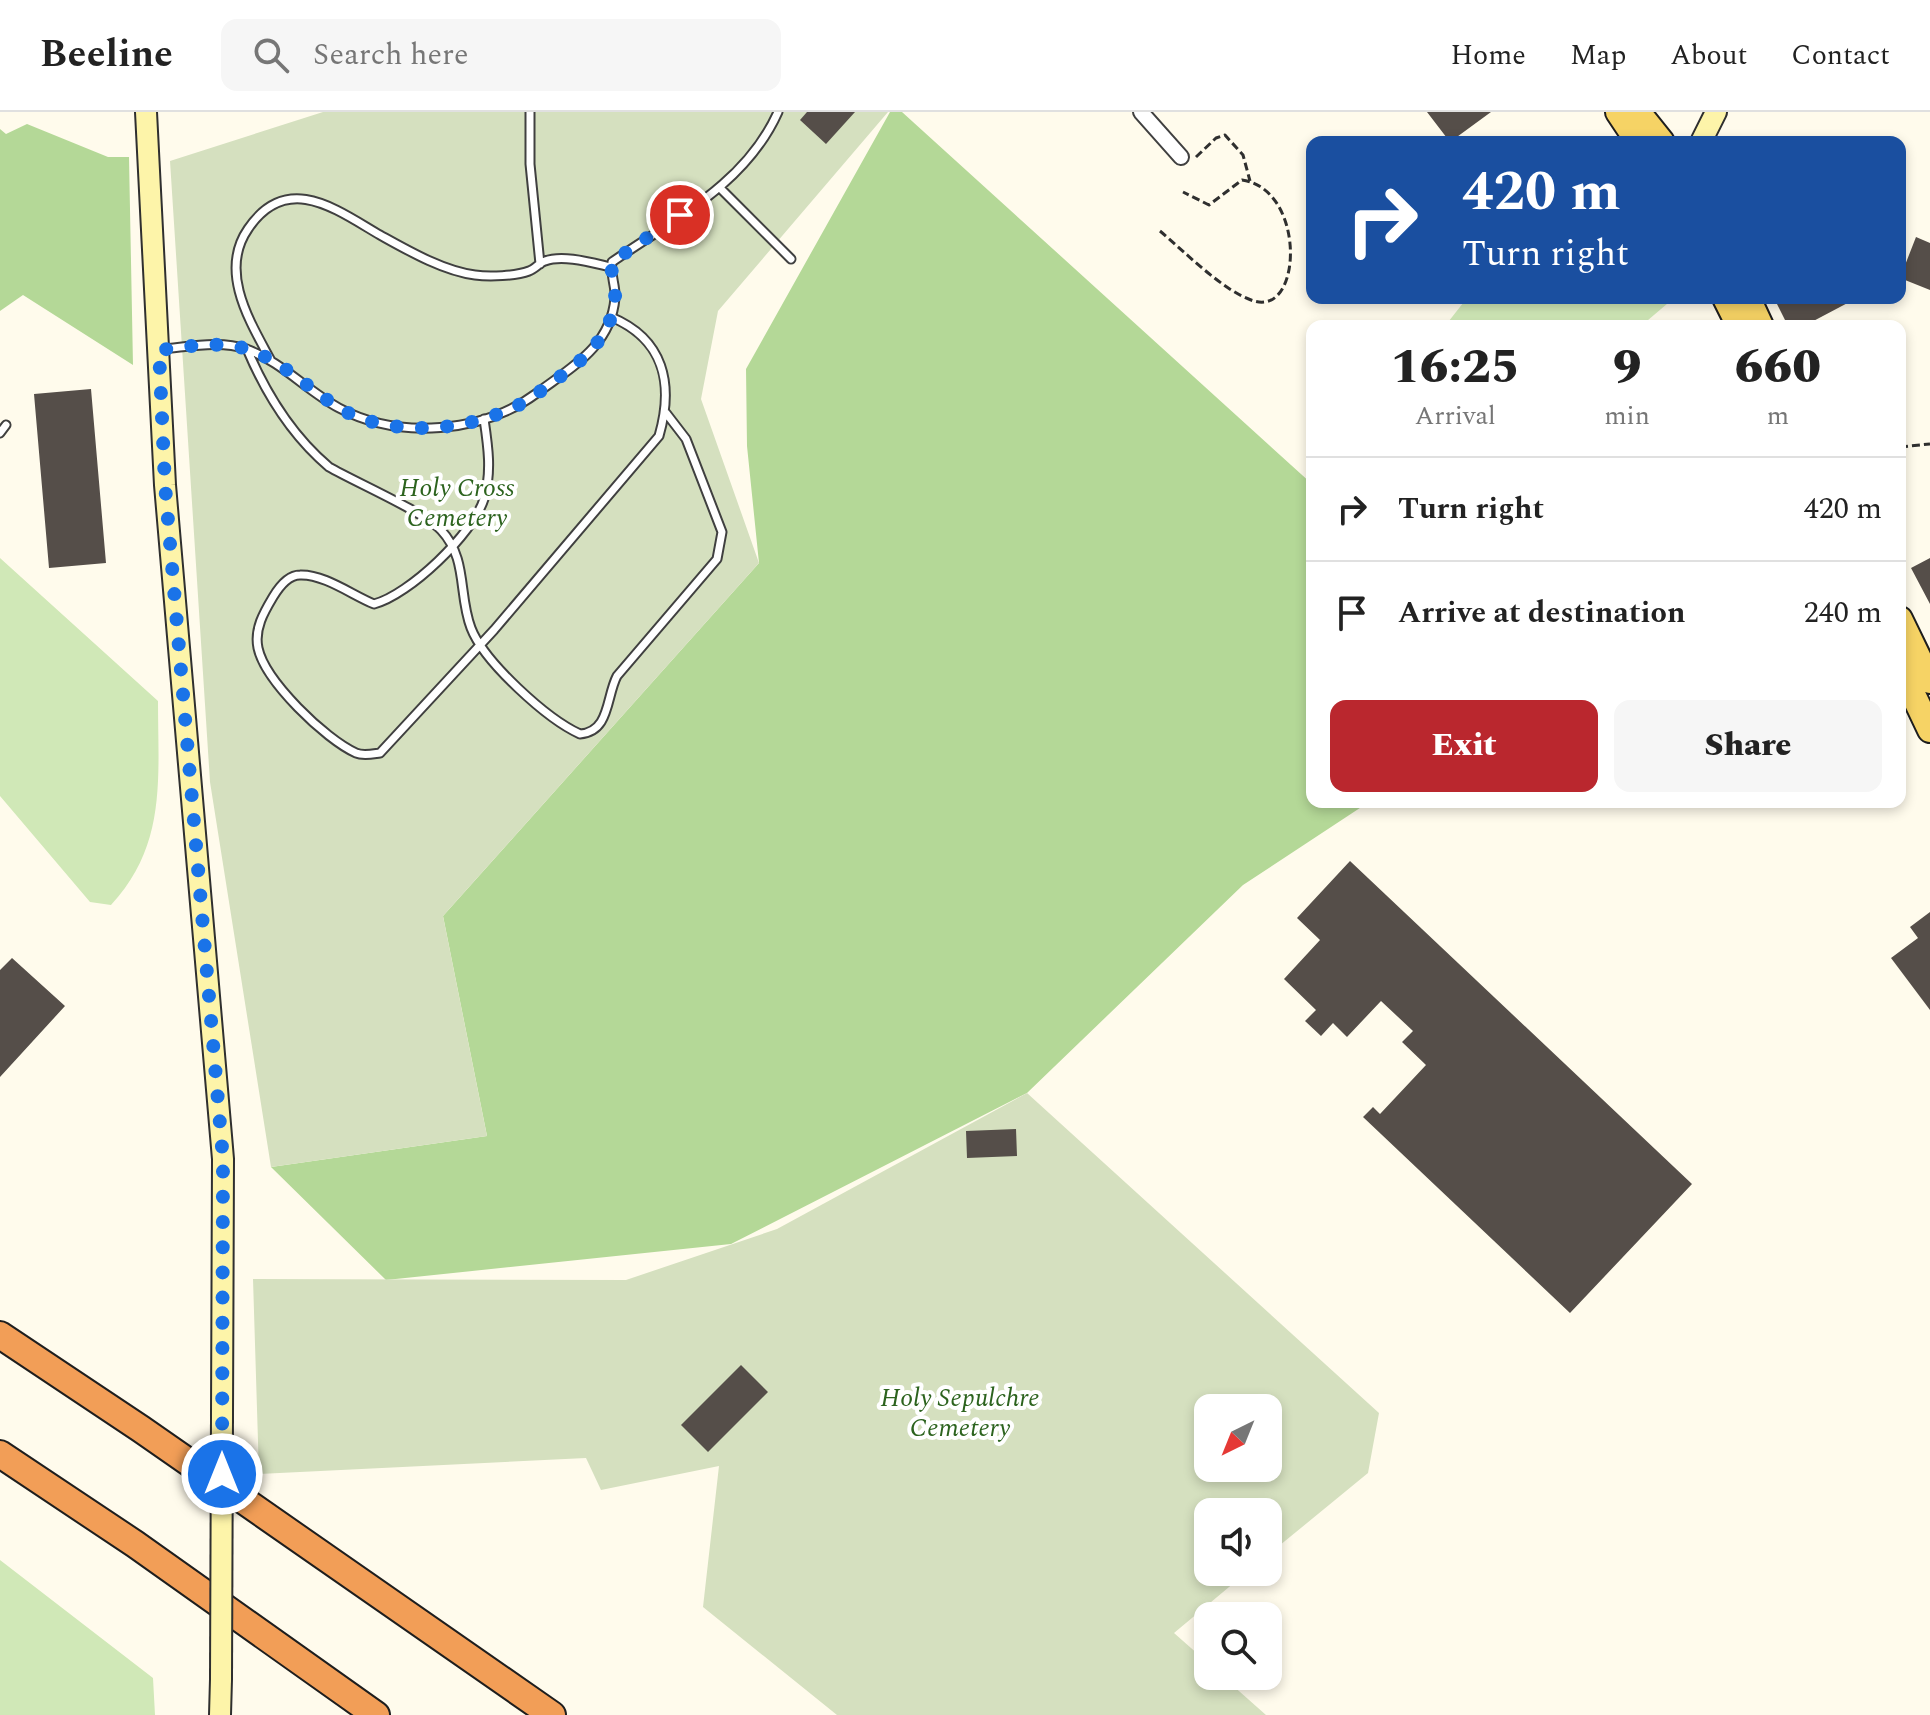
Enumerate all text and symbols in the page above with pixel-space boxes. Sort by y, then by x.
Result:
search box [221,19,781,91]
text: Beeline [40,26,173,84]
text: Search here [313,32,469,78]
icon: search [249,33,293,77]
text: Home [1450,34,1526,77]
text: Map [1570,34,1626,77]
text: About [1670,34,1747,77]
text: Contact [1791,34,1890,77]
text: 420 m [1462,150,1621,235]
icon: right [1330,168,1434,272]
pin [646,181,714,249]
icon: arrive [658,193,702,237]
text: Turn right [1462,227,1629,282]
text: 16:25 [1391,331,1520,404]
text: 9 [1613,331,1642,404]
text: 660 [1735,331,1821,404]
text: Arrival [1415,396,1496,436]
text: min [1604,396,1650,436]
text: m [1767,396,1789,436]
park label: Holy Cross Cemetery [400,468,514,538]
text: Turn right [1398,486,1544,532]
text: 420 m [1804,486,1882,532]
icon: right [1330,487,1374,531]
text: Arrive at destination [1398,590,1685,636]
text: 240 m [1804,590,1882,636]
icon: arrive [1330,591,1374,635]
button: Exit [1330,700,1598,792]
button: Share [1614,700,1882,792]
park label: Holy Sepulchre Cemetery [880,1378,1040,1448]
north arrow [1194,1394,1282,1482]
map controls [1194,1394,1282,1690]
position arrow [180,1432,264,1516]
button: sound [1194,1498,1282,1586]
button: search [1194,1602,1282,1690]

